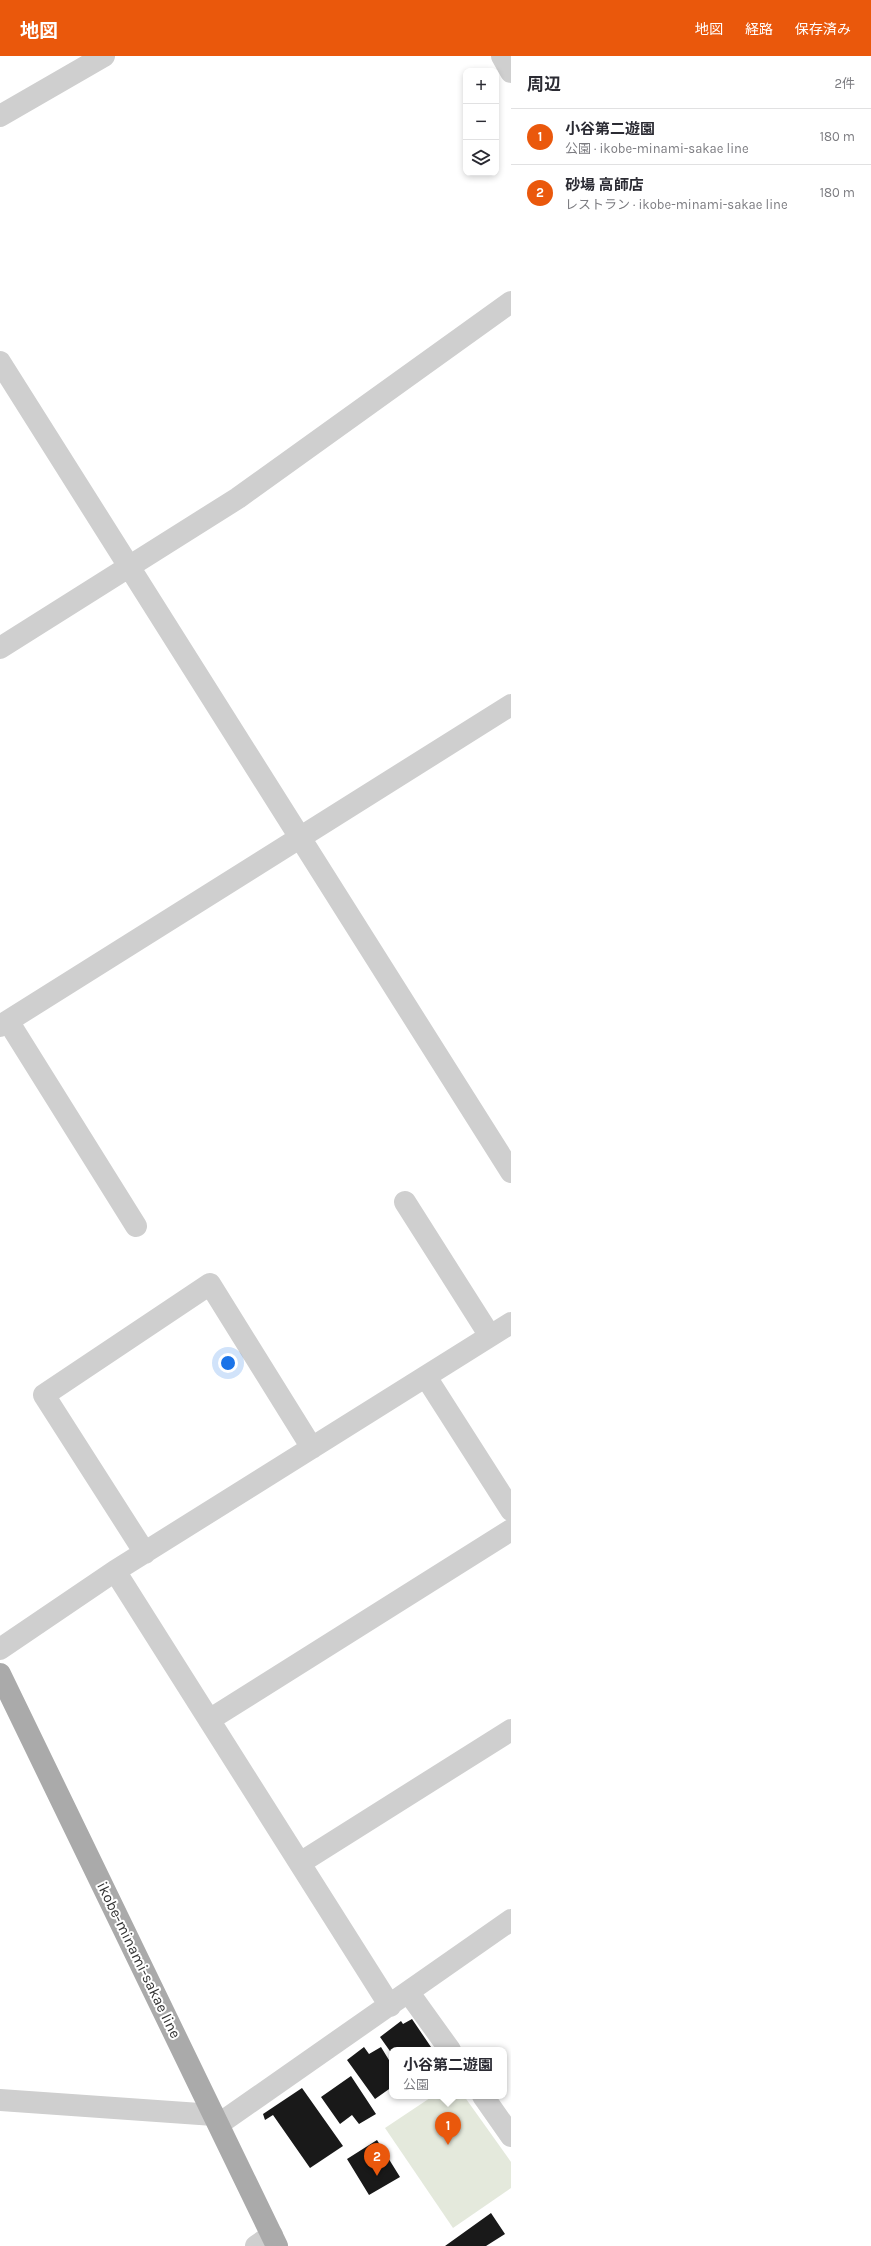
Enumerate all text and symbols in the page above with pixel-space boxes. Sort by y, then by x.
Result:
text: 地図 [20,20,58,42]
text: 地図 [695,21,723,38]
text: 経路 [745,21,773,38]
text: 保存済み [795,21,851,38]
map controls [463,68,499,176]
button: + [463,68,499,104]
text: 周辺 [527,74,561,94]
text: 2件 [834,76,855,91]
button: − [463,104,499,140]
text: 小谷第二遊園 [565,120,655,138]
text: 1 [538,129,542,144]
text: 180 m [820,129,855,144]
button: layers [463,140,499,176]
text: 公園 · ikobe-minami-sakae line [565,141,749,156]
text: 砂場 高師店 [565,176,644,194]
text: 2 [536,185,544,200]
text: 180 m [820,185,855,200]
text: レストラン · ikobe-minami-sakae line [565,197,788,212]
your location [218,1353,238,1373]
street label: ikobe-minami-sakae line [93,1879,185,2041]
popup [389,2047,507,2099]
text: 小谷第二遊園 [403,2056,493,2074]
text: 公園 [403,2077,429,2092]
pin: 1 [435,2112,461,2145]
pin: 2 [364,2143,390,2176]

